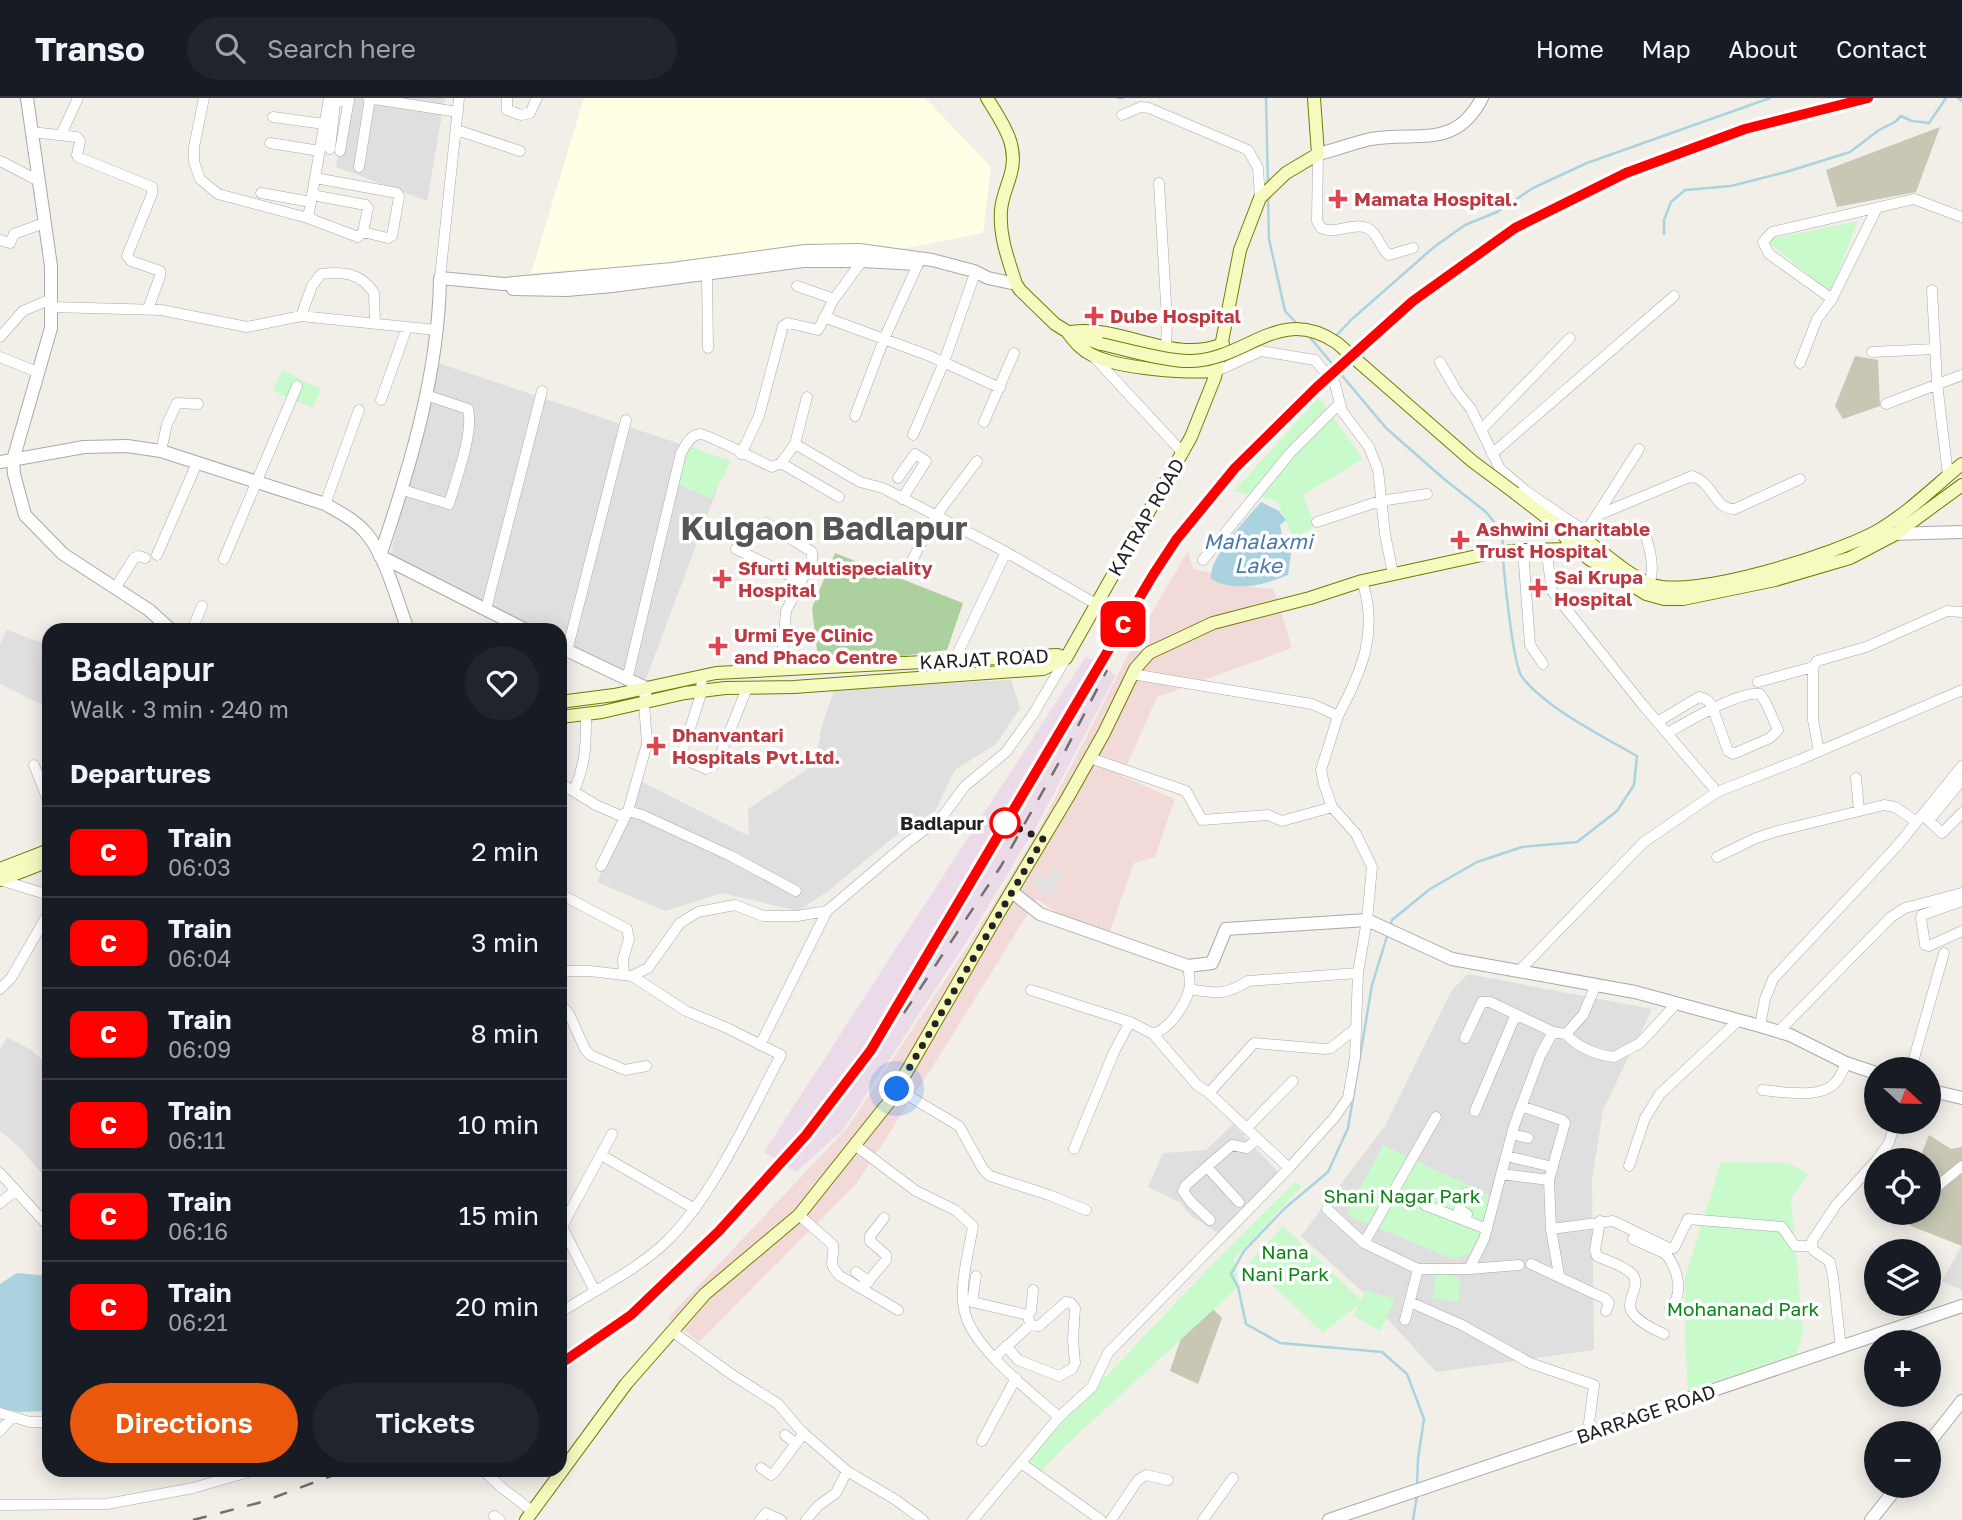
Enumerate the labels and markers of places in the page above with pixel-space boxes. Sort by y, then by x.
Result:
place label: Mamata Hospital. [1354,187,1518,210]
marker: Mamata Hospital. [1328,189,1348,209]
place label: Dube Hospital [1110,304,1241,327]
marker: Dube Hospital [1084,306,1104,326]
place label: Ashwini Charitable Trust Hospital [1476,517,1650,562]
marker: Ashwini Charitable Trust Hospital [1450,530,1470,550]
place label: Sfurti Multispeciality Hospital [738,556,933,601]
place label: Sai Krupa Hospital [1554,565,1643,610]
marker: Sfurti Multispeciality Hospital [712,569,732,589]
marker: Sai Krupa Hospital [1528,578,1548,598]
place label: Urmi Eye Clinic and Phaco Centre [734,623,897,668]
marker: Urmi Eye Clinic and Phaco Centre [708,636,728,656]
place label: Dhanvantari Hospitals Pvt.Ltd. [672,723,840,768]
marker: Dhanvantari Hospitals Pvt.Ltd. [646,736,666,756]
marker: Badlapur [990,808,1020,838]
place label: Badlapur [900,811,985,834]

